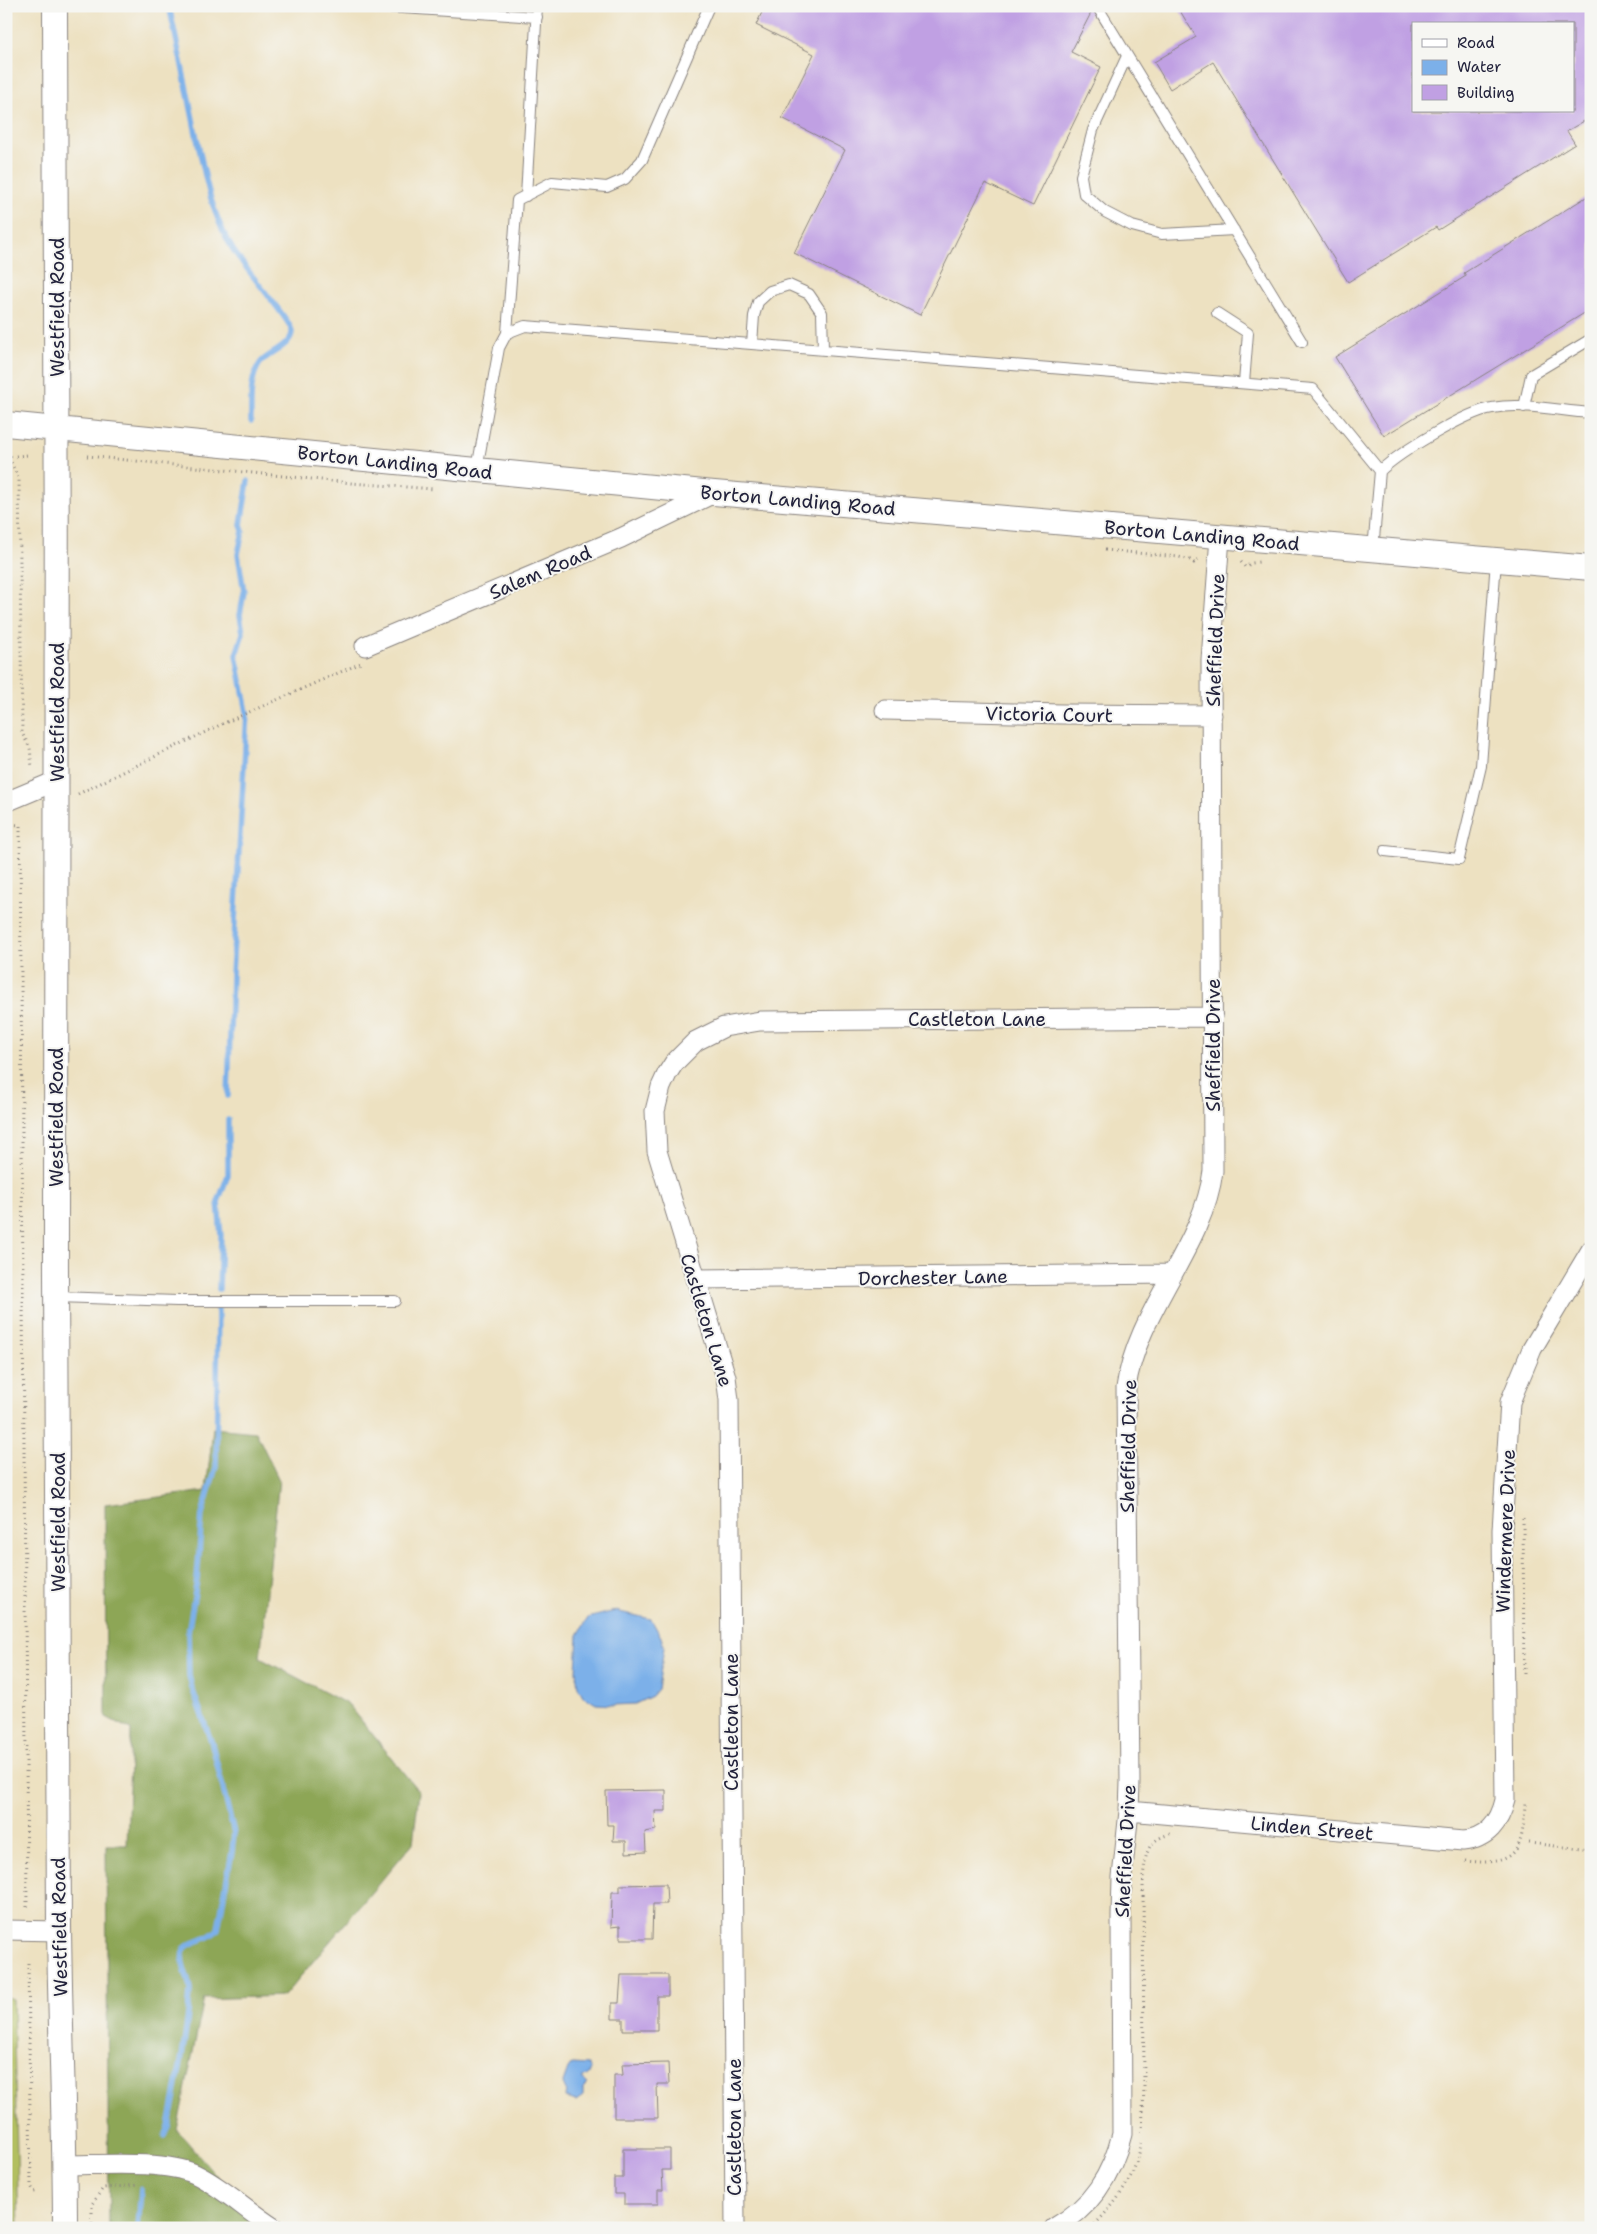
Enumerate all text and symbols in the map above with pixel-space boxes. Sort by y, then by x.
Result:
legend [1412,22,1574,112]
text: Road [1457,33,1495,53]
text: Water [1457,57,1501,77]
text: Building [1457,83,1514,103]
street label: Westfield Road [45,237,70,377]
street label: Borton Landing Road [296,440,494,485]
street label: Borton Landing Road [699,480,897,521]
street label: Borton Landing Road [1103,515,1301,556]
street label: Salem Road [485,540,595,605]
street label: Sheffield Drive [1201,573,1230,707]
street label: Westfield Road [45,642,70,782]
street label: Victoria Court [985,701,1113,728]
street label: Sheffield Drive [1201,978,1226,1112]
street label: Castleton Lane [908,1007,1046,1032]
street label: Westfield Road [44,1047,69,1187]
street label: Castleton Lane [674,1250,739,1390]
street label: Dorchester Lane [858,1264,1008,1291]
street label: Sheffield Drive [1115,1379,1142,1513]
street label: Windermere Drive [1490,1449,1521,1613]
street label: Westfield Road [46,1452,71,1592]
street label: Castleton Lane [719,1653,744,1791]
street label: Sheffield Drive [1110,1784,1141,1918]
street label: Linden Street [1250,1811,1374,1846]
street label: Westfield Road [46,1857,73,1997]
street label: Castleton Lane [722,2058,747,2196]

